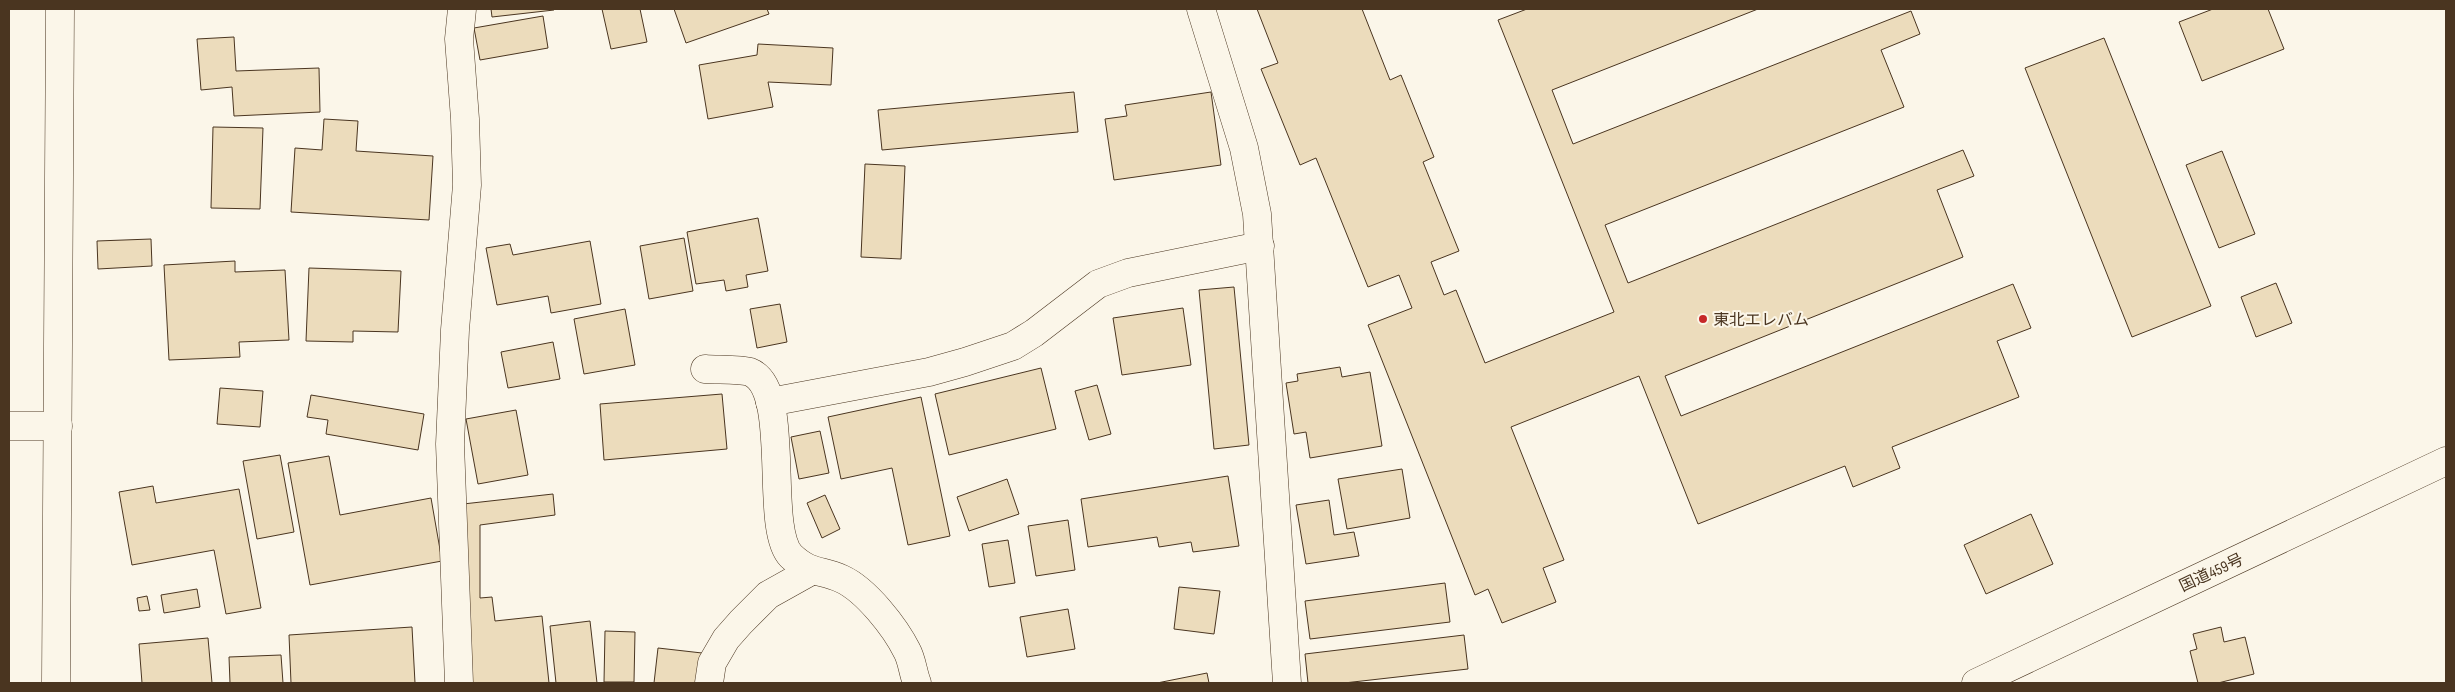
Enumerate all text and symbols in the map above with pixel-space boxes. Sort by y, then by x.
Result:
place label: 東北エレバム [1713,311,1809,330]
marker: 東北エレバム [1697,313,1709,325]
street label: 国道459号 [2177,550,2247,596]

